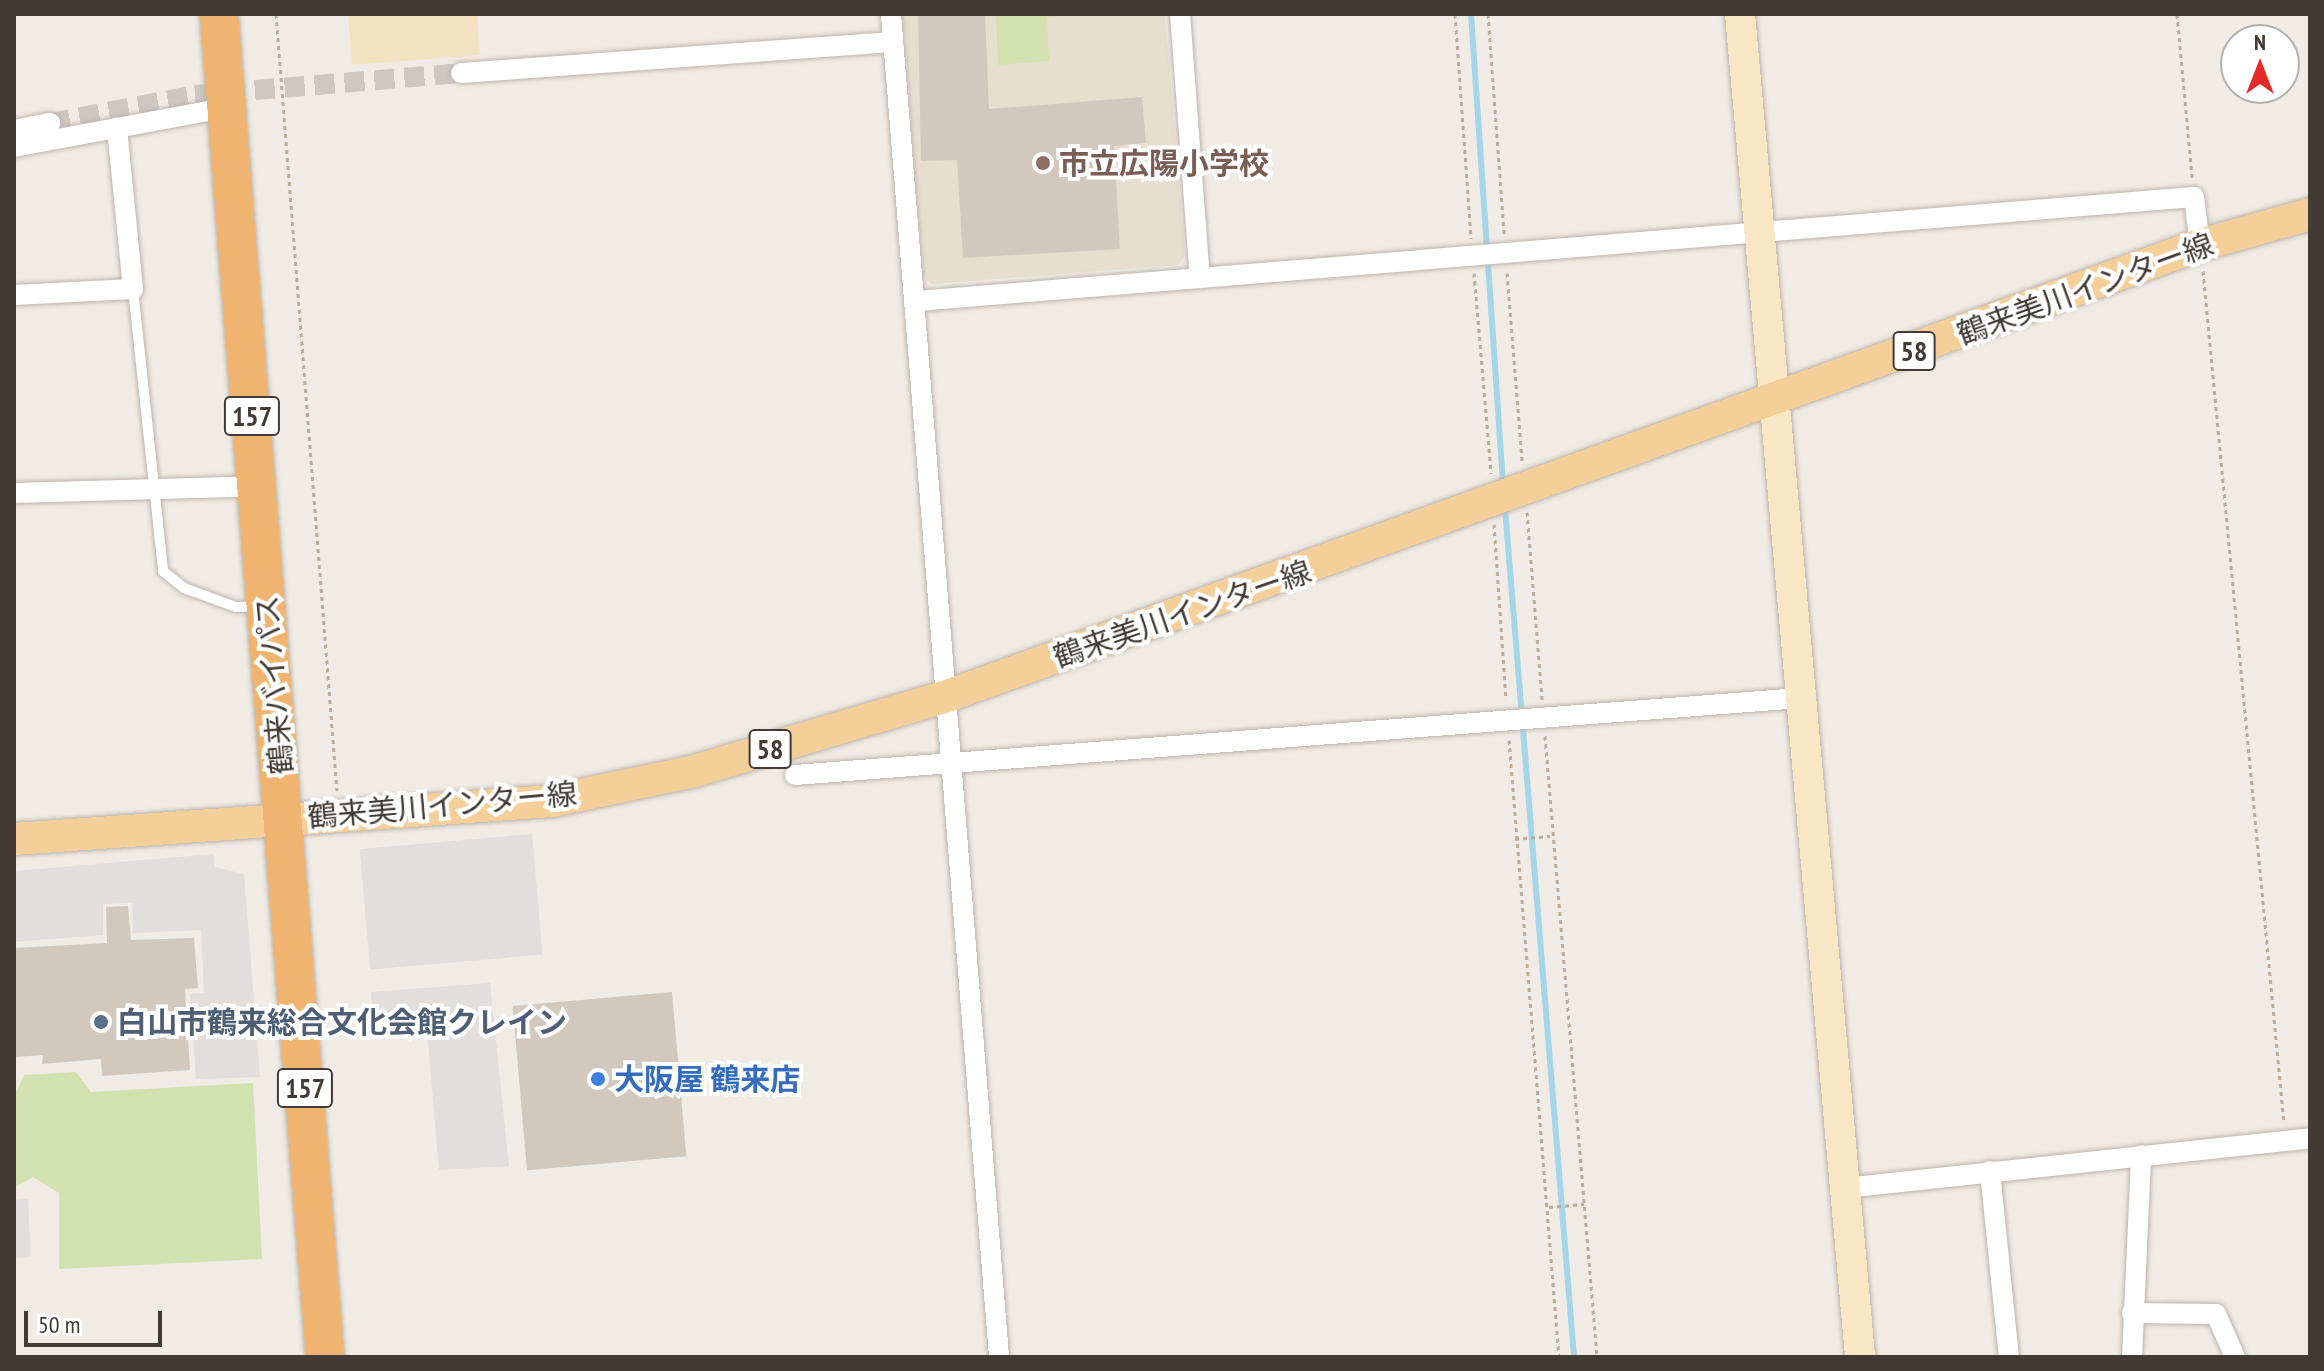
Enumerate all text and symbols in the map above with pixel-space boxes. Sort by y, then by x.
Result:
north arrow [2220,24,2300,104]
text: N [2254,28,2266,56]
place label: 市立広陽小学校 [1059,145,1269,181]
marker: 市立広陽小学校 [1034,154,1052,172]
street label: 鶴来美川インター線 [1952,226,2218,352]
road number: 58 [1892,327,1936,375]
road number: 157 [222,392,282,440]
street label: 鶴来美川インター線 [1048,553,1316,675]
street label: 鶴来バイパス [248,594,300,776]
road number: 58 [748,725,792,773]
street label: 鶴来美川インター線 [306,775,578,835]
place label: 白山市鶴来総合文化会館クレイン [117,1004,567,1040]
marker: 白山市鶴来総合文化会館クレイン [92,1013,110,1031]
place label: 大阪屋 鶴来店 [614,1061,800,1097]
road number: 157 [275,1064,335,1112]
marker: 大阪屋 鶴来店 [589,1070,607,1088]
scale bar [28,1295,166,1345]
text: 50 m [38,1309,80,1340]

